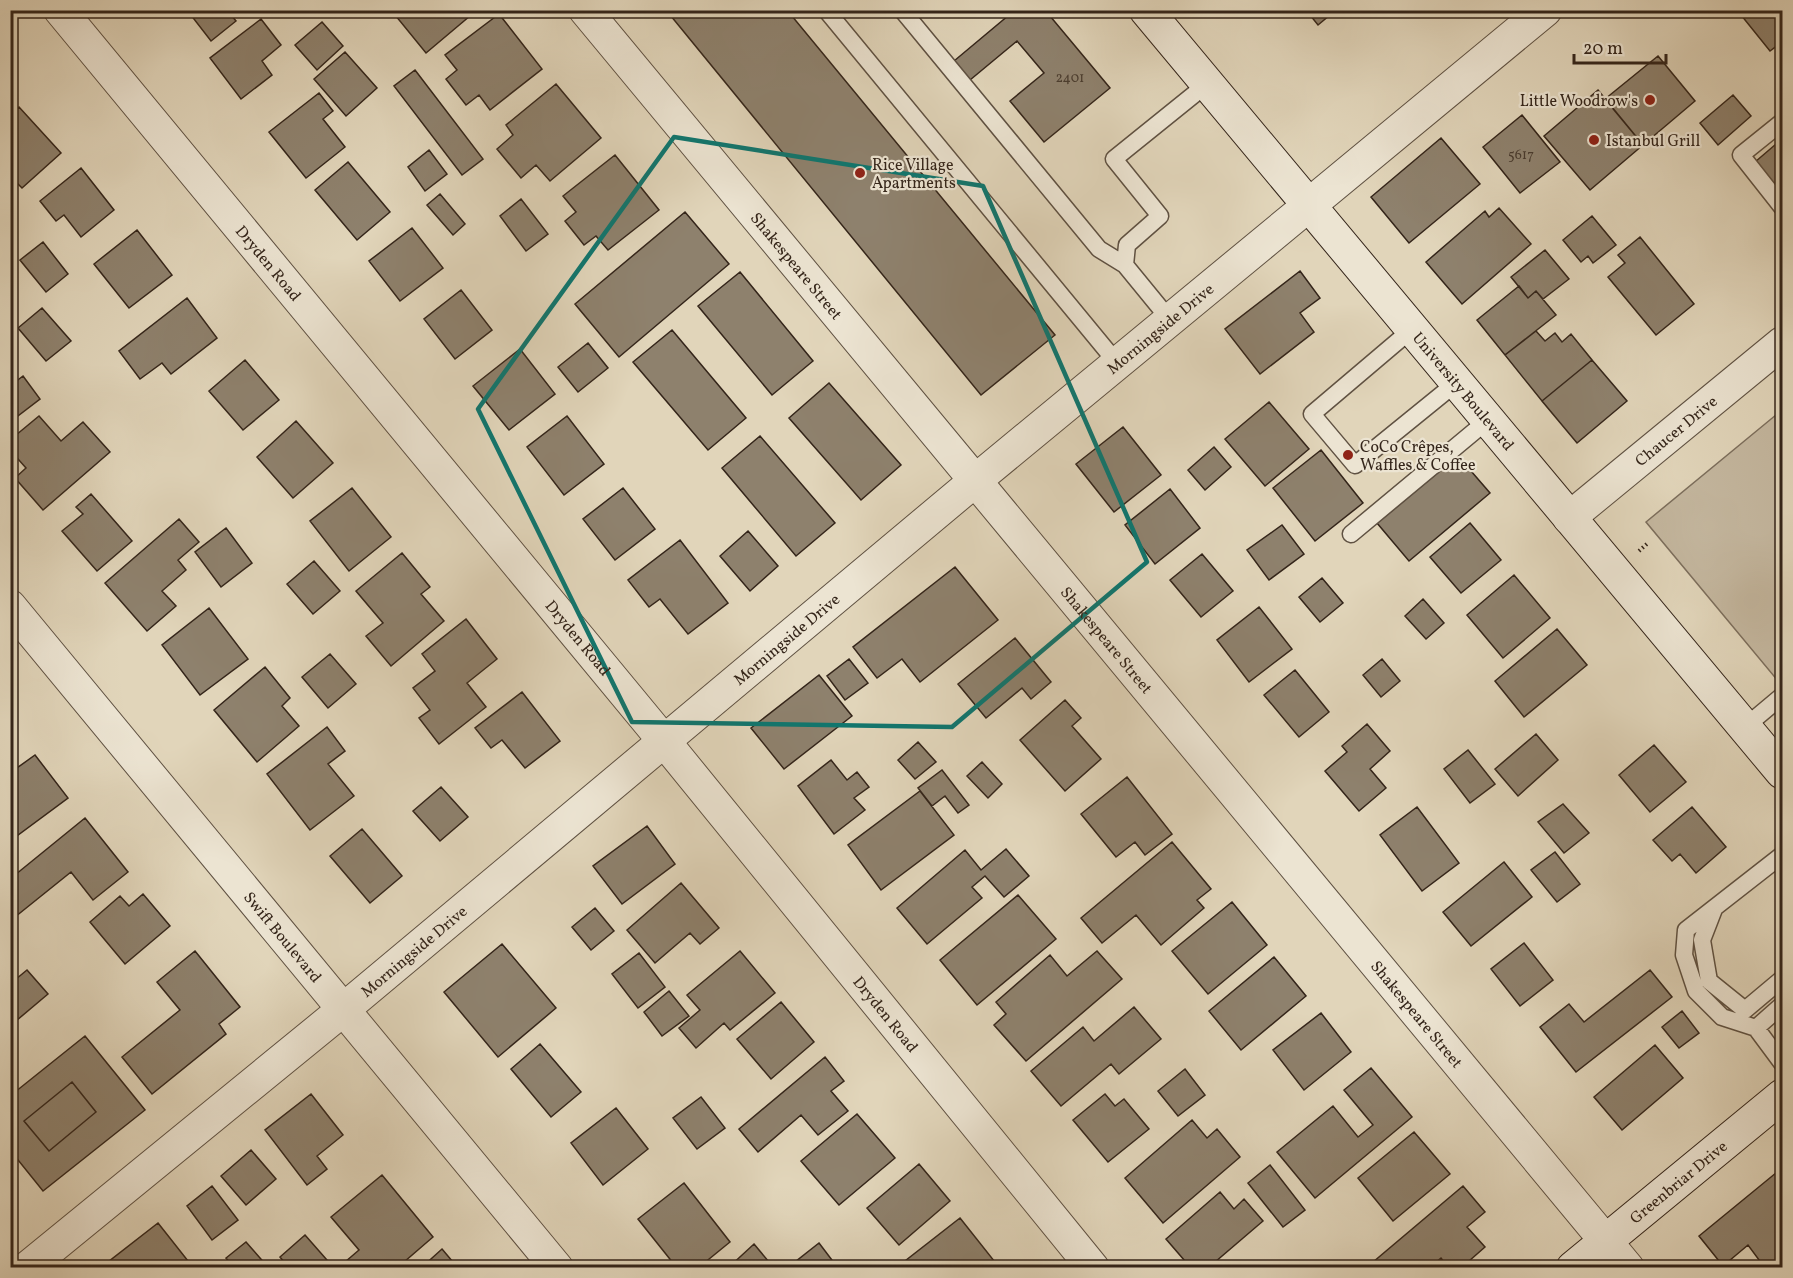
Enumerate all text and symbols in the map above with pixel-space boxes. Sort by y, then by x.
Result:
scale bar [1574,27,1666,65]
text: 20 m [1583,37,1623,62]
house number: 2401 [1055,69,1085,88]
place label: Little Woodrow's [1520,91,1638,113]
marker: Little Woodrow's [1643,93,1657,107]
place label: Istanbul Grill [1606,131,1700,153]
marker: Istanbul Grill [1587,133,1601,147]
house number: 5617 [1508,146,1534,165]
place label: Rice Village Apartments [872,155,956,195]
marker: Rice Village Apartments [853,166,867,180]
street label: Shakespeare Street [744,208,847,326]
street label: Dryden Road [229,221,305,307]
street label: Morningside Drive [1103,279,1219,380]
street label: University Boulevard [1406,328,1518,456]
street label: Chaucer Drive [1631,391,1723,472]
place label: CoCo Crêpes, Waffles & Coffee [1360,437,1476,477]
marker: CoCo Crêpes, Waffles & Coffee [1341,448,1355,462]
street label: Shakespeare Street [1054,583,1157,700]
street label: Morningside Drive [730,589,845,691]
street label: Dryden Road [539,596,615,681]
street label: Swift Boulevard [237,888,326,988]
street label: Morningside Drive [357,901,473,1003]
street label: Shakespeare Street [1365,957,1467,1074]
street label: Dryden Road [847,972,922,1058]
street label: Greenbriar Drive [1626,1136,1733,1230]

